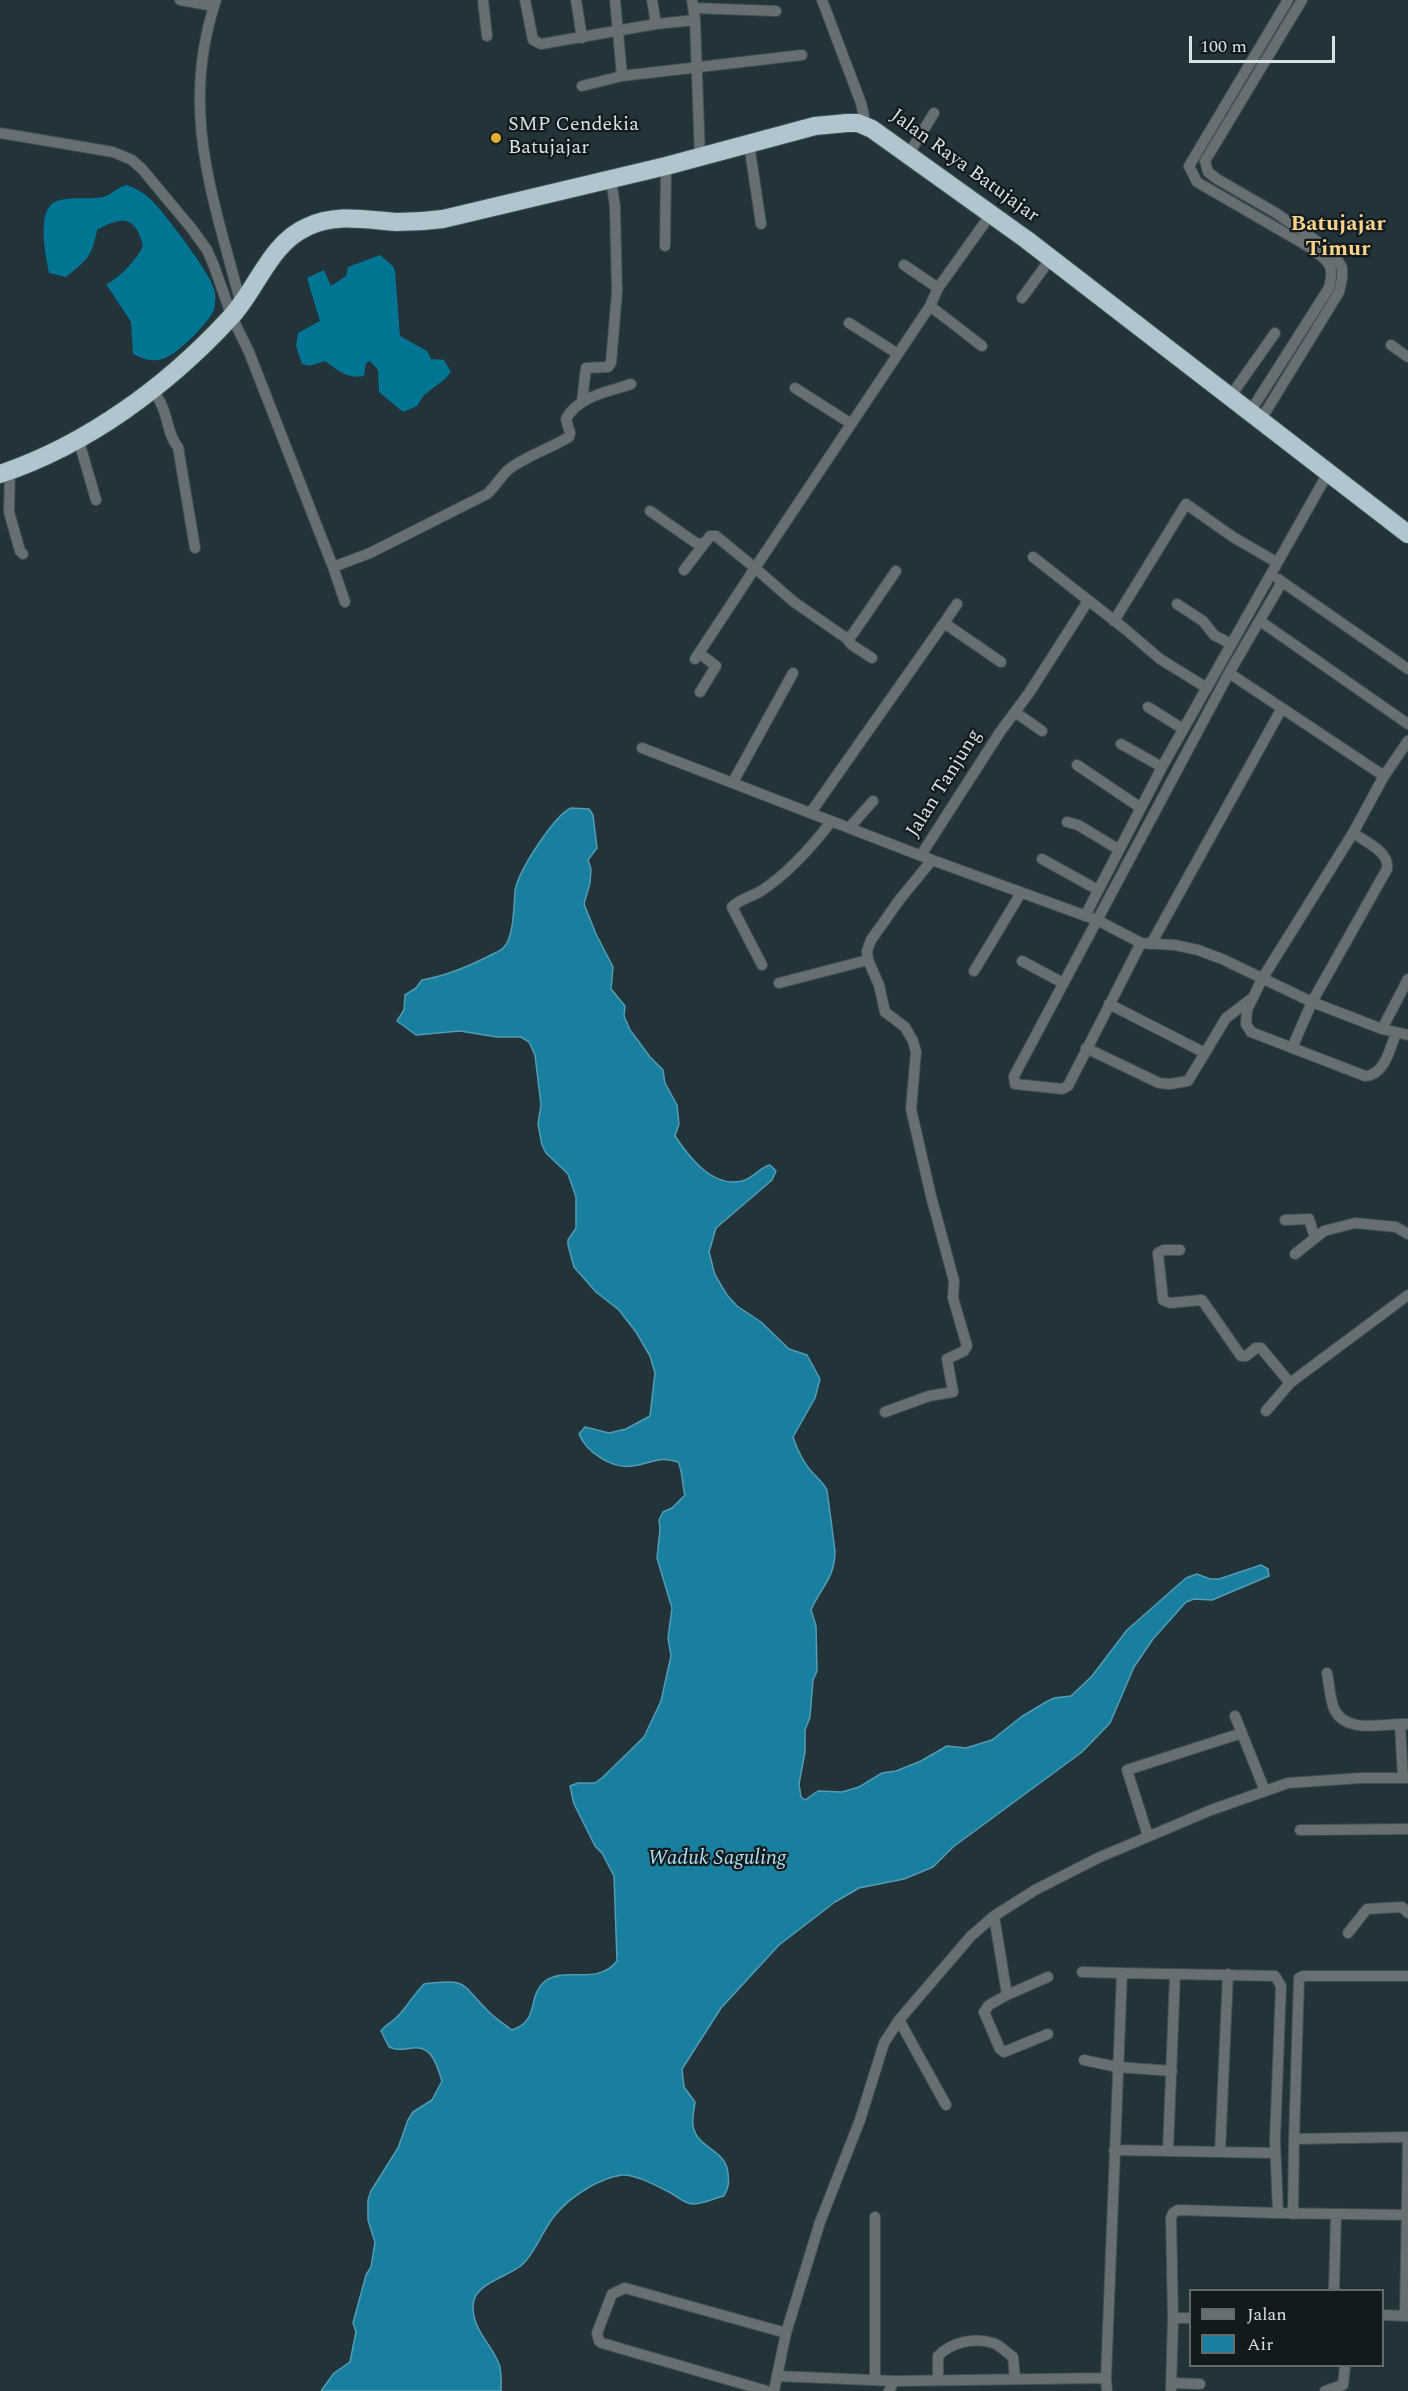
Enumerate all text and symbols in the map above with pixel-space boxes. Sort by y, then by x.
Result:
scale bar [1192,24,1338,62]
text: 100 m [1200,33,1247,60]
street label: Jalan Raya Batujajar [885,105,1043,229]
place label: SMP Cendekia Batujajar [508,114,639,161]
marker: SMP Cendekia Batujajar [489,131,503,145]
district label: Batujajar Timur [1290,213,1386,264]
street label: Jalan Tanjung [902,725,988,843]
water label: Waduk Saguling [648,1847,786,1873]
legend [1189,2289,1384,2367]
text: Jalan [1247,2301,1287,2328]
text: Air [1247,2331,1273,2358]

